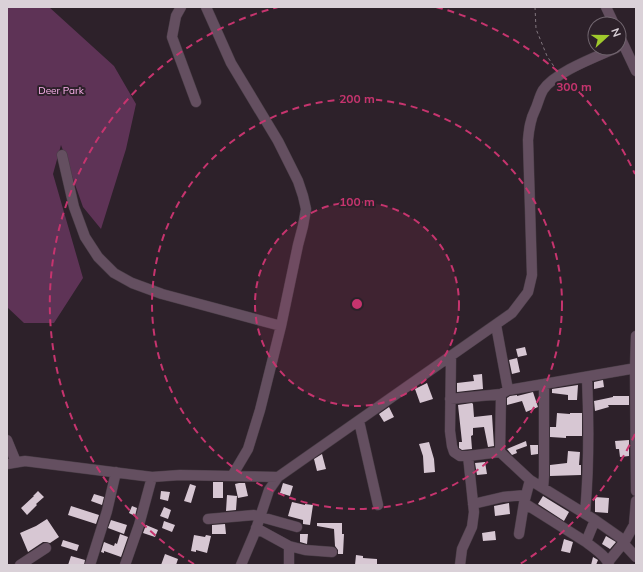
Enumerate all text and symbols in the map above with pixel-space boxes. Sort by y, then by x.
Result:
north arrow [587,16,627,56]
text: N [608,26,624,39]
text: 300 m [556,79,592,94]
park label: Deer Park [38,84,85,97]
text: 200 m [339,91,375,106]
text: 100 m [339,194,375,209]
centre of rings [350,297,364,311]

